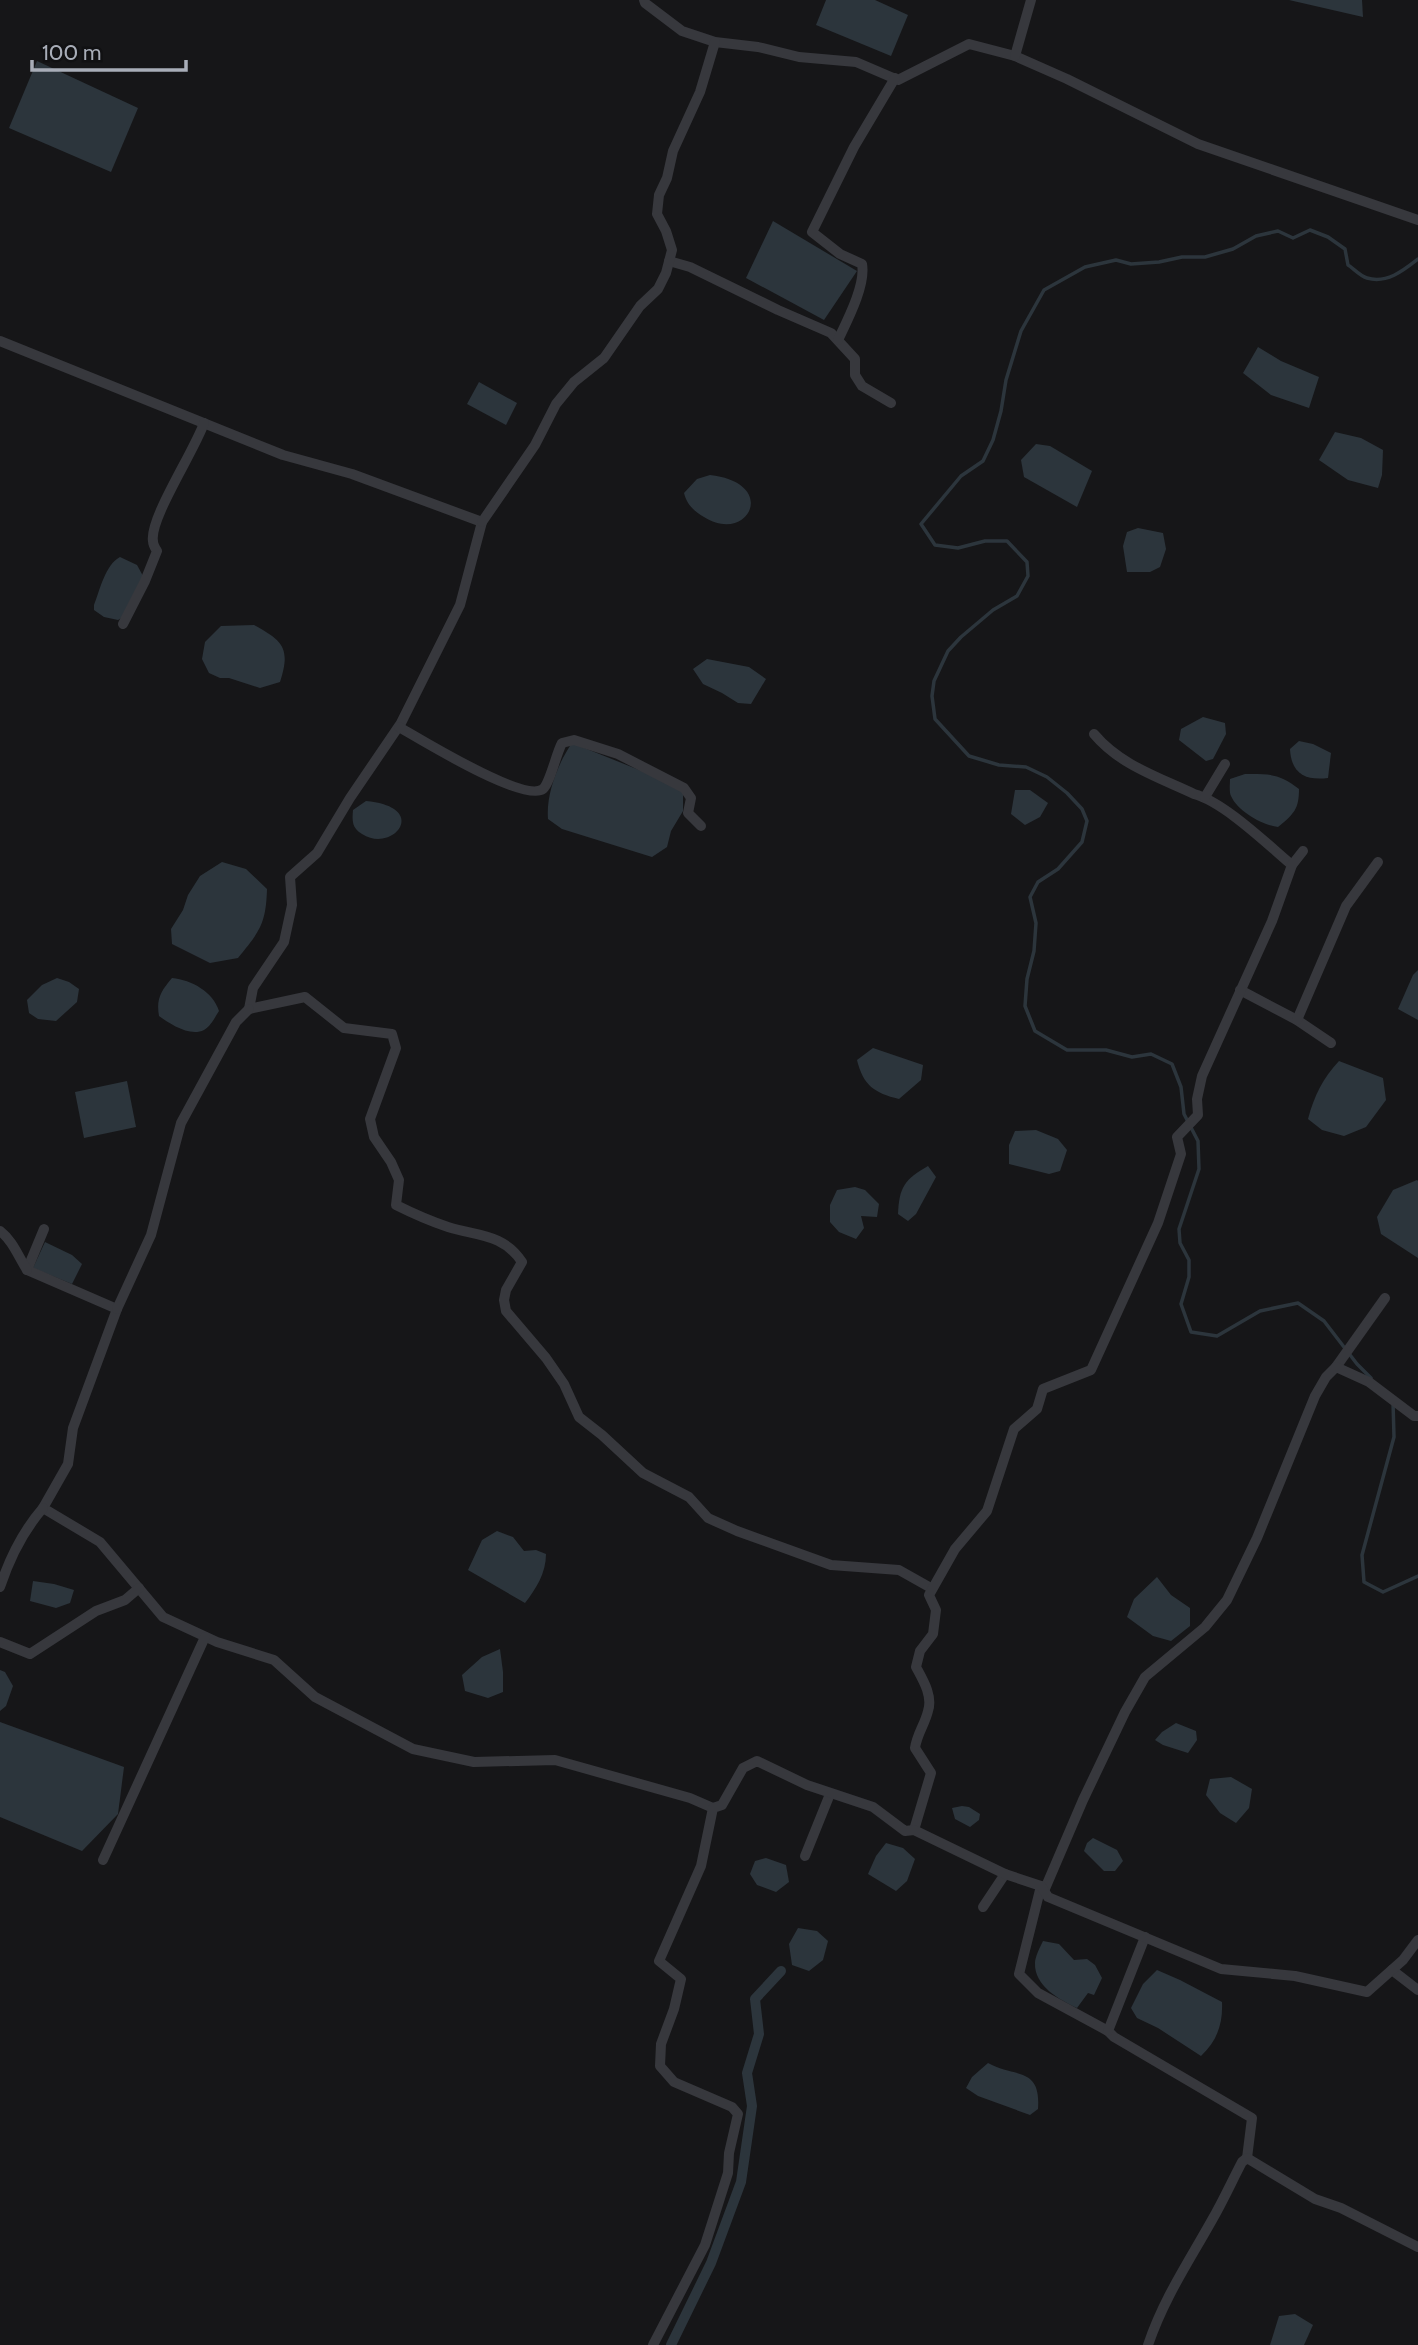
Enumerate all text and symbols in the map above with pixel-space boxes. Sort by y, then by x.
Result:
scale bar [32,28,186,72]
text: 100 m [42,40,101,65]

